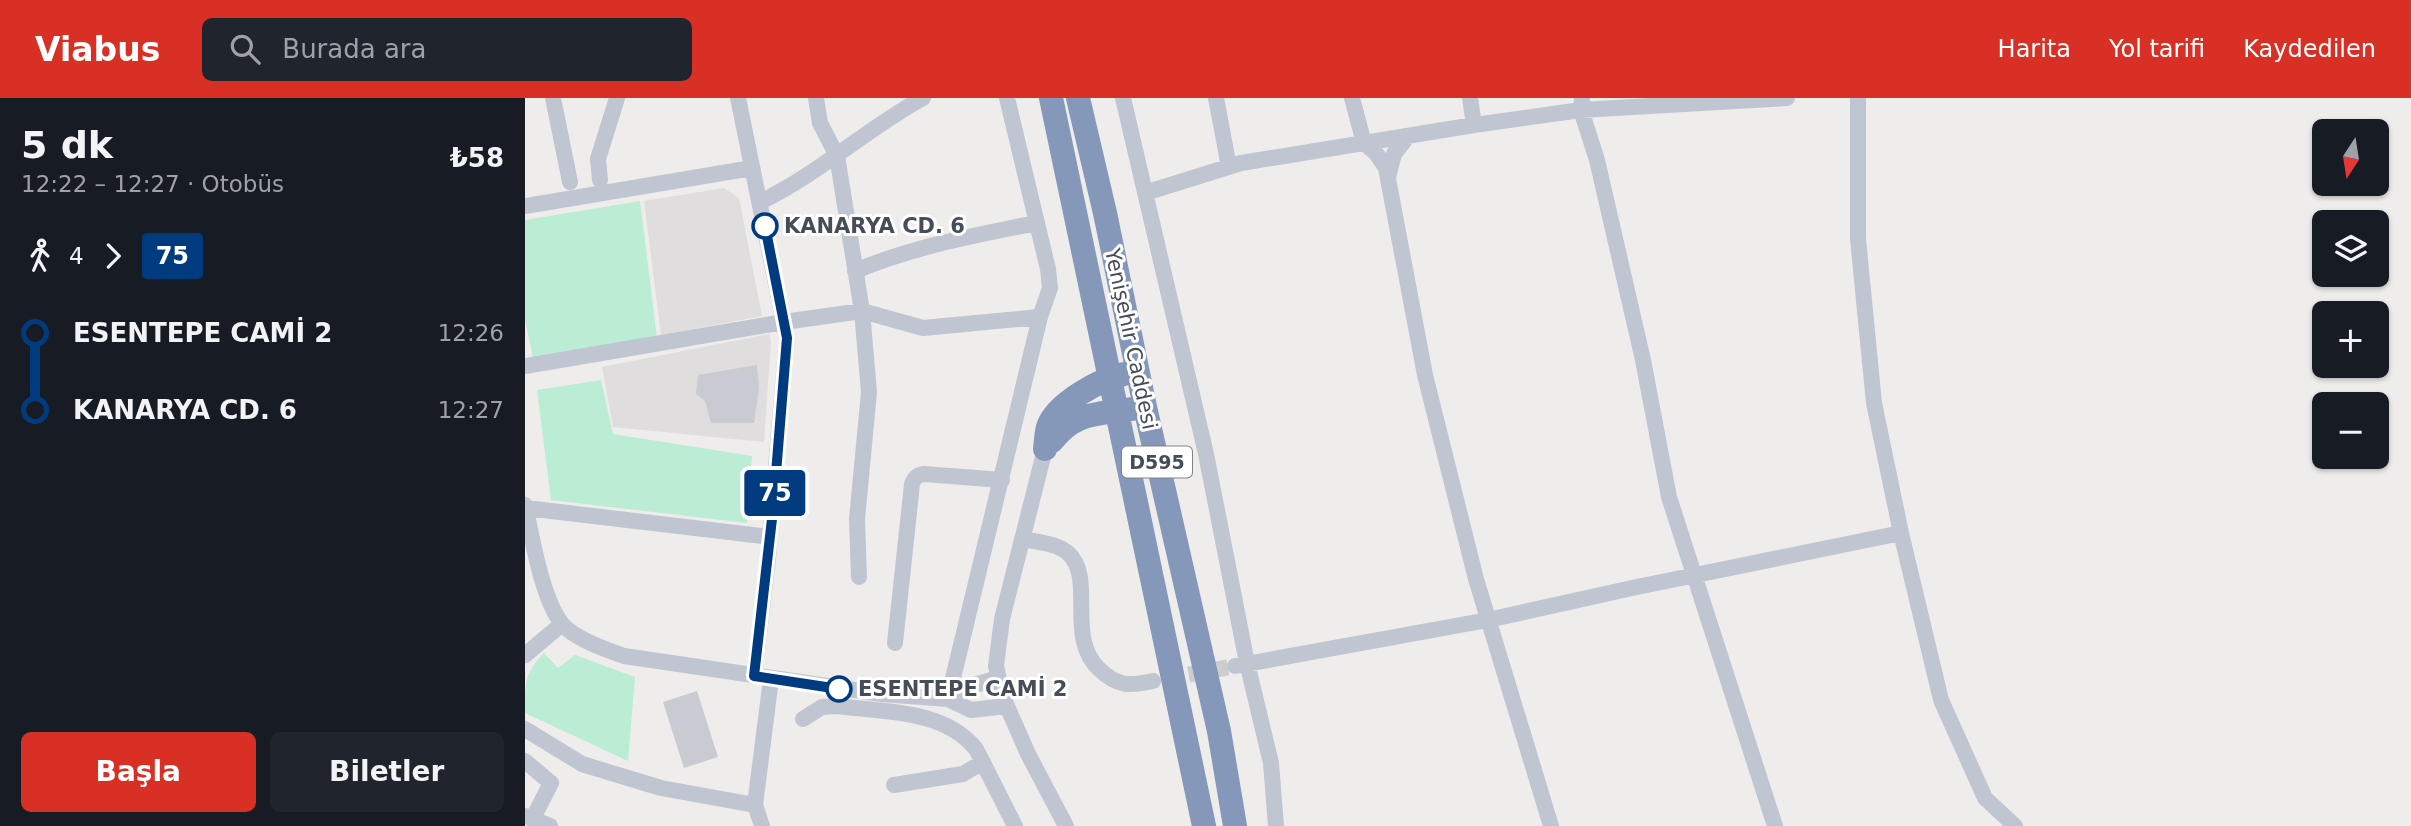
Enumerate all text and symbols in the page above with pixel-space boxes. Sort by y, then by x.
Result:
search box [202,18,692,81]
text: Viabus [35,30,160,69]
icon: search [226,30,264,68]
text: Burada ara [282,34,427,64]
text: Harita [1998,35,2071,63]
text: Yol tarifi [2109,35,2205,63]
text: Kaydedilen [2243,35,2376,63]
north arrow [2312,119,2389,196]
map controls [2312,119,2389,469]
text: 5 dk [21,123,113,167]
text: ₺58 [450,143,504,173]
text: 12:22 – 12:27 · Otobüs [21,171,284,197]
button: layers [2312,210,2389,287]
marker: KANARYA CD. 6 [752,213,778,239]
place label: KANARYA CD. 6 [784,214,965,238]
icon: walk [21,237,59,275]
icon: forward [94,237,132,275]
text: 75 [156,242,189,270]
text: 4 [69,243,84,269]
street label: Yenişehir Caddesi [1100,245,1162,432]
button: + [2312,301,2389,378]
text: ESENTEPE CAMİ 2 [73,318,332,348]
text: 12:26 [438,320,504,346]
button: − [2312,392,2389,469]
text: KANARYA CD. 6 [73,395,297,425]
text: 12:27 [438,397,504,423]
road number: D595 [1122,446,1192,478]
line badge: 75 [743,470,807,516]
text: 75 [758,479,792,507]
marker: ESENTEPE CAMİ 2 [826,676,852,702]
place label: ESENTEPE CAMİ 2 [858,676,1067,701]
button: Başla [21,732,256,812]
button: Biletler [270,732,504,812]

